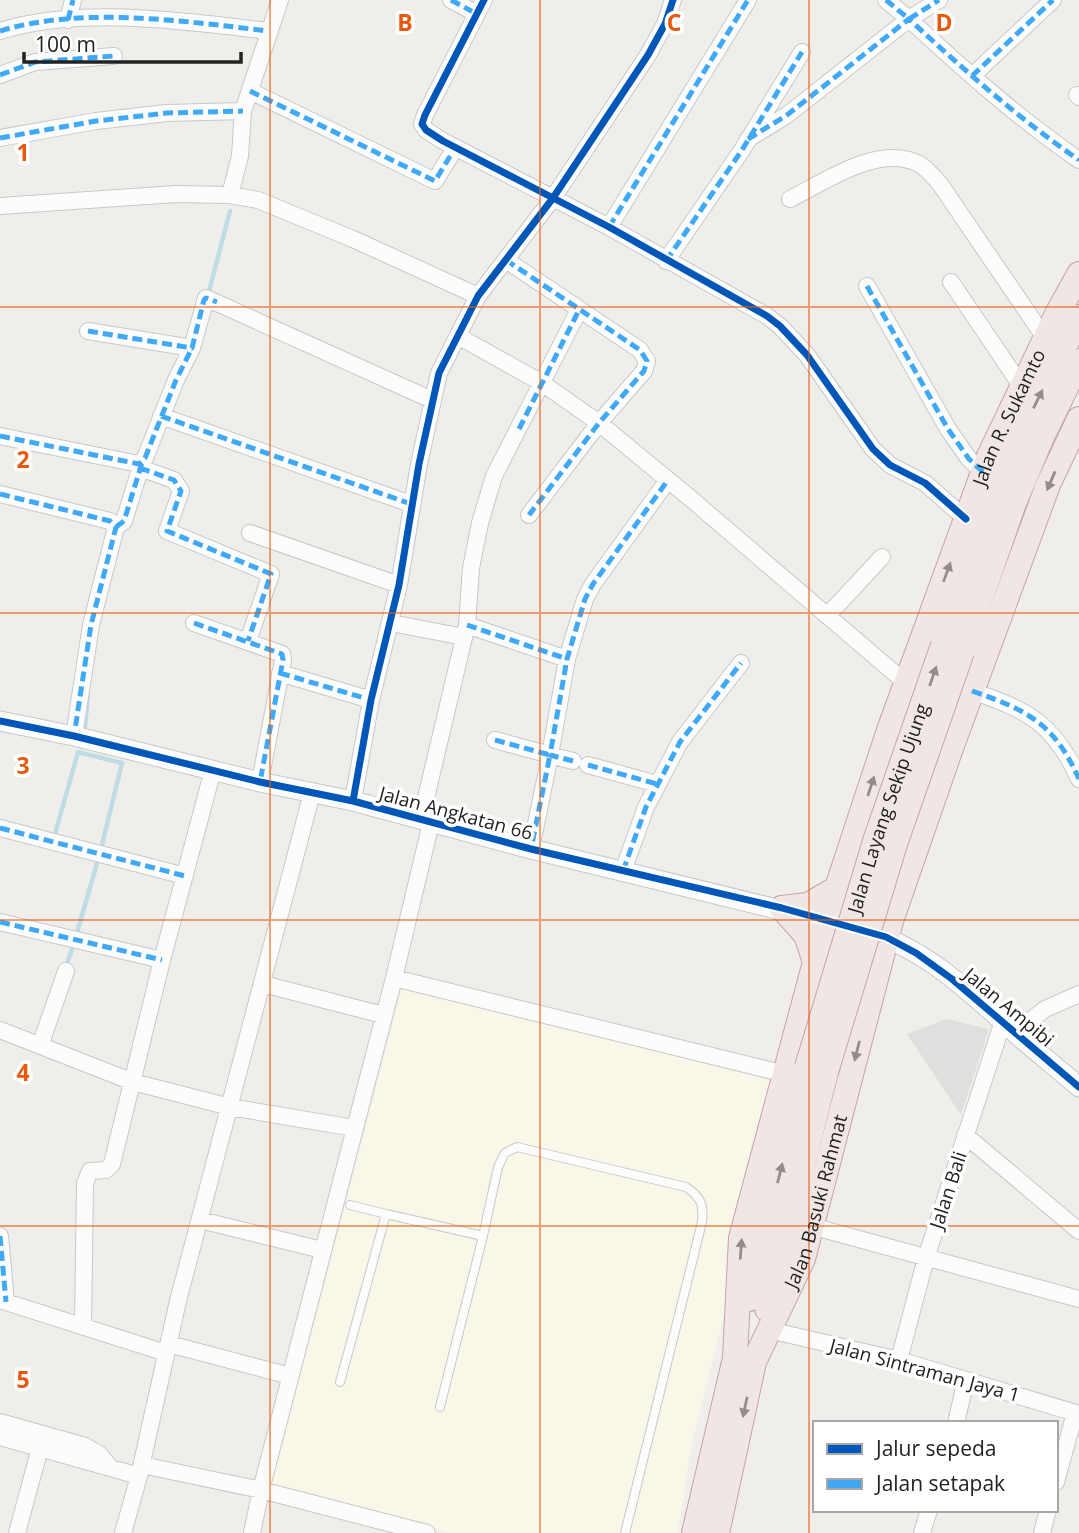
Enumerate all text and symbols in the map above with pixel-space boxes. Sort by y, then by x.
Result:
text: B [397,6,413,38]
text: C [667,6,681,38]
text: D [935,6,953,38]
scale bar [24,21,242,65]
text: 100 m [35,30,96,58]
text: 1 [16,136,30,168]
street label: Jalan R. Sukamto [966,345,1051,491]
one-way arrow [1033,389,1044,409]
text: 2 [16,443,30,475]
one-way arrow [1045,470,1056,491]
one-way arrow [942,561,953,582]
one-way arrow [928,665,939,686]
street label: Jalan Layang Sekip Ujung [840,700,935,918]
text: 3 [16,749,30,781]
one-way arrow [866,775,876,796]
street label: Jalan Angkatan 66 [375,780,536,846]
street label: Jalan Ampibi [957,960,1060,1052]
one-way arrow [851,1040,862,1062]
text: 4 [16,1056,30,1088]
street label: Jalan Basuki Rahmat [777,1111,853,1294]
street label: Jalan Bali [923,1148,973,1234]
one-way arrow [775,1162,786,1184]
one-way arrow [736,1237,747,1259]
street label: Jalan Sintraman Jaya 1 [825,1332,1023,1408]
text: 5 [16,1363,30,1395]
one-way arrow [739,1396,750,1418]
legend [813,1421,1058,1512]
text: Jalur sepeda [874,1434,996,1462]
text: Jalan setapak [874,1469,1005,1497]

